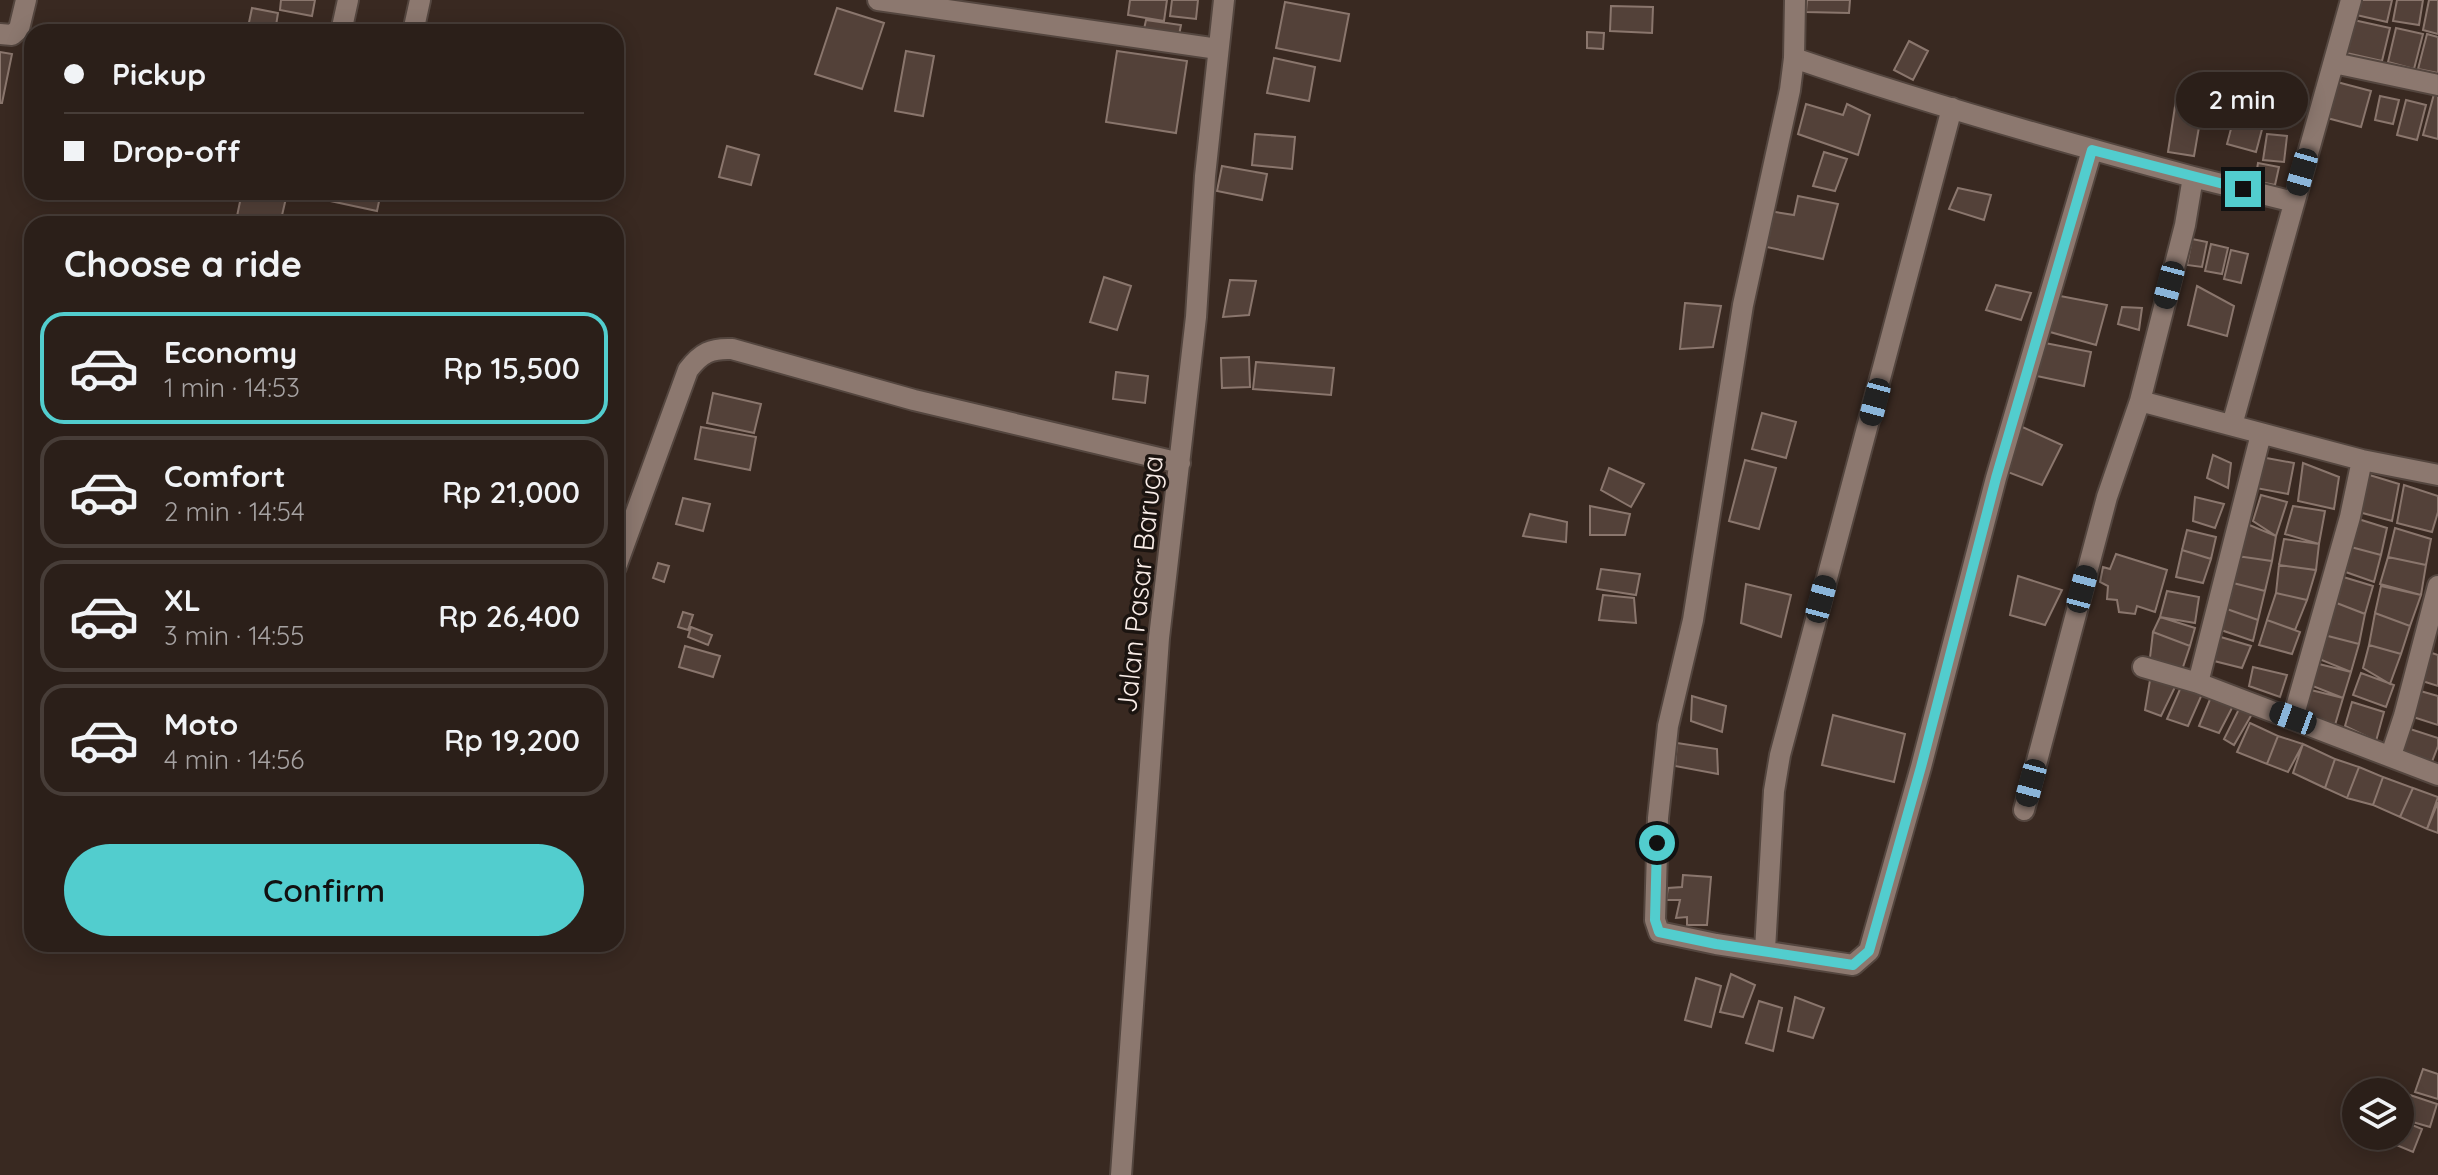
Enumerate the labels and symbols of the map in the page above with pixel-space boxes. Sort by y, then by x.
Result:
callout: 2 min [2177,73,2309,129]
car [2284,146,2320,198]
route end [2225,171,2261,207]
car [2151,259,2187,311]
car [1857,376,1893,428]
street label: Jalan Pasar Baruga [1108,454,1170,714]
car [2064,563,2100,615]
car [1803,573,1839,625]
car [2266,699,2320,737]
car [2013,757,2049,809]
route start [1639,825,1675,861]

